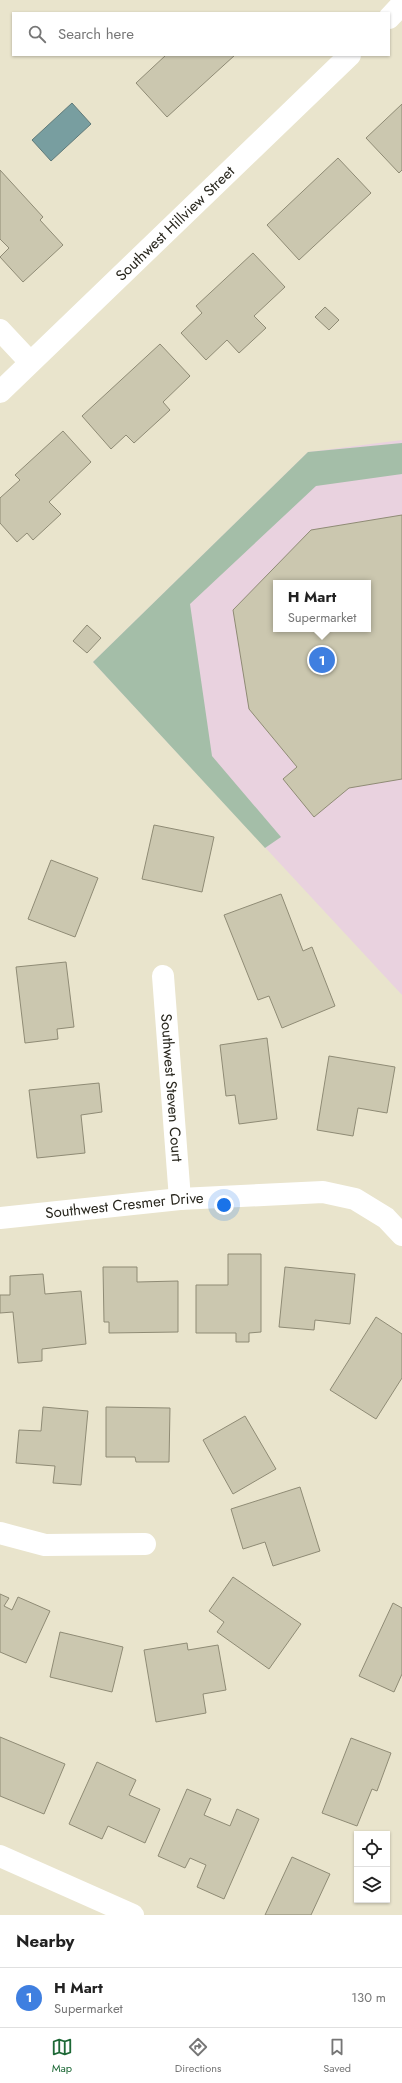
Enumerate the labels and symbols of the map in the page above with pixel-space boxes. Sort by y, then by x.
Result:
street label: Southwest Hillview Street [111,161,240,286]
pin: 1 [309,645,335,675]
street label: Southwest Steven Court [155,1013,188,1163]
street label: Southwest Cresmer Drive [44,1187,204,1224]
your location [214,1195,234,1215]

